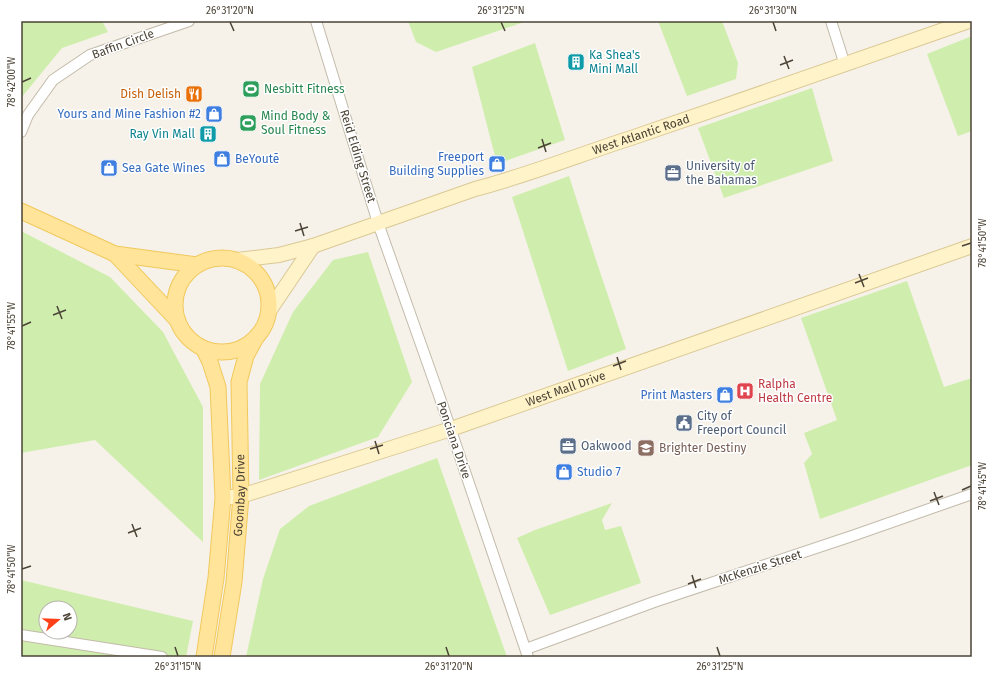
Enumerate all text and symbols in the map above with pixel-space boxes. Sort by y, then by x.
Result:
text: 26°31'20"N [206,5,254,17]
text: 26°31'25"N [477,5,525,17]
text: 26°31'30"N [749,5,797,17]
street label: Baffin Circle [90,26,156,62]
place label: Ka Shea's Mini Mall [589,48,641,76]
building icon: Ka Shea's Mini Mall [566,52,586,72]
text: 78°42'00"W [6,56,18,107]
sports icon: Nesbitt Fitness [241,79,261,99]
place label: Nesbitt Fitness [264,82,345,96]
restaurant icon: Dish Delish [184,84,204,104]
place label: Dish Delish [120,87,181,101]
shop icon: Yours and Mine Fashion #2 [204,104,224,124]
place label: Yours and Mine Fashion #2 [58,107,201,121]
street label: Reid Elding Street [337,108,379,205]
place label: Mind Body & Soul Fitness [261,109,331,137]
street label: West Atlantic Road [590,112,692,158]
sports icon: Mind Body & Soul Fitness [238,113,258,133]
building icon: Ray Vin Mall [198,124,218,144]
place label: Ray Vin Mall [129,127,195,141]
shop icon: BeYoutē [212,149,232,169]
place label: Freeport Building Supplies [389,150,485,178]
place label: BeYoutē [235,152,279,166]
shop icon: Freeport Building Supplies [487,154,507,174]
shop icon: Sea Gate Wines [99,158,119,178]
place label: University of the Bahamas [686,159,757,187]
place label: Sea Gate Wines [122,161,206,175]
office icon: University of the Bahamas [663,163,683,183]
text: 78°41'50"W [977,218,989,267]
text: 78°41'55"W [6,301,18,350]
street label: West Mall Drive [524,368,607,409]
place label: Ralpha Health Centre [758,377,832,405]
hospital icon: Ralpha Health Centre [735,381,755,401]
shop icon: Print Masters [715,385,735,405]
place label: Print Masters [641,388,712,402]
street label: Ponciana Drive [434,399,474,481]
place label: City of Freeport Council [697,409,787,437]
public building icon: City of Freeport Council [674,413,694,433]
office icon: Oakwood [558,436,578,456]
school or university icon: Brighter Destiny [636,438,656,458]
place label: Oakwood [581,439,632,453]
place label: Brighter Destiny [659,441,747,455]
street label: Goombay Drive [231,454,248,537]
text: 78°41'45"W [977,461,989,510]
shop icon: Studio 7 [554,462,574,482]
place label: Studio 7 [577,465,621,479]
text: 78°41'50"W [6,544,18,593]
street label: McKenzie Street [717,547,804,587]
north arrow [38,600,78,640]
text: N [60,611,74,622]
text: 26°31'15"N [155,661,201,673]
text: 26°31'20"N [425,661,473,673]
text: 26°31'25"N [696,661,744,673]

